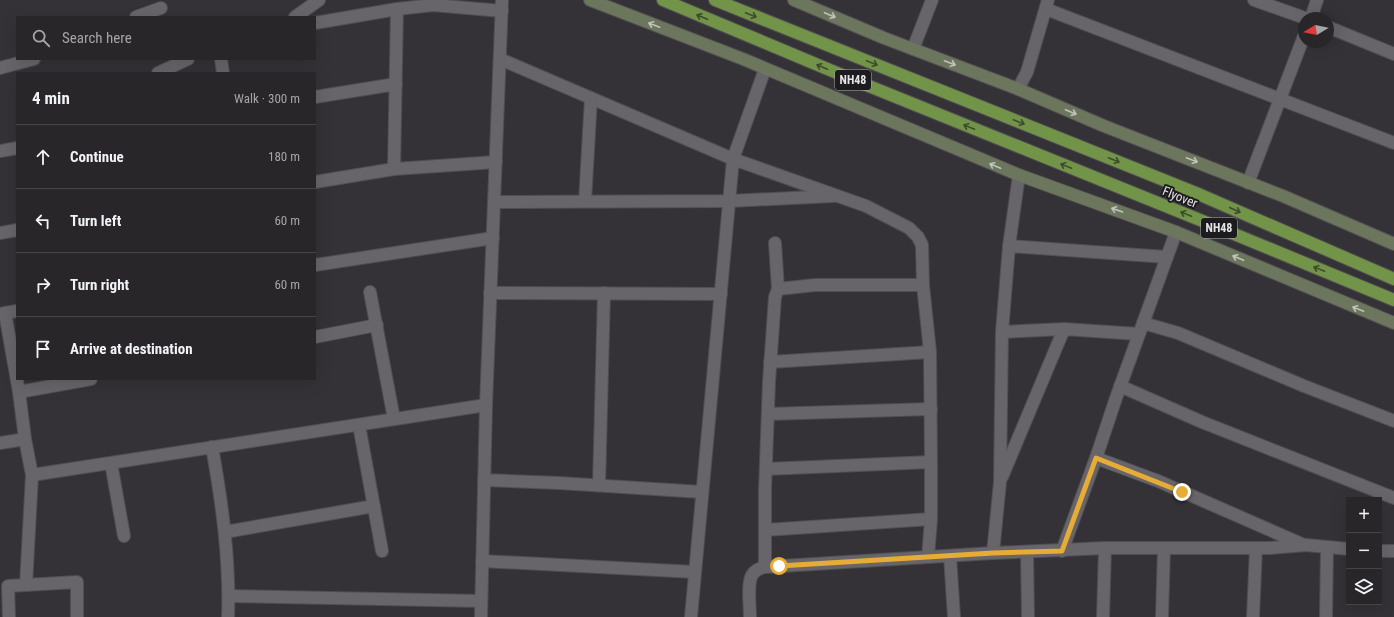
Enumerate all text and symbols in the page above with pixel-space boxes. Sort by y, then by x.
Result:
one-way arrow [745,11,757,19]
one-way arrow [697,12,709,20]
one-way arrow [823,12,835,19]
north arrow [1298,12,1334,48]
search box [16,16,316,60]
one-way arrow [649,21,661,29]
icon: search [30,27,52,49]
text: Search here [62,29,132,47]
one-way arrow [866,60,878,67]
one-way arrow [944,60,956,68]
one-way arrow [817,63,829,70]
road number: NH48 [835,70,871,90]
text: 4 min [32,88,70,108]
text: Walk · 300 m [234,91,300,106]
one-way arrow [1065,109,1077,116]
one-way arrow [1012,119,1024,126]
one-way arrow [963,122,975,130]
icon: ahead [32,146,54,168]
text: Continue [70,148,124,166]
text: 180 m [268,149,300,164]
one-way arrow [1108,157,1120,165]
one-way arrow [1185,157,1197,165]
one-way arrow [990,161,1002,169]
one-way arrow [1060,161,1072,169]
street label: Flyover [1160,183,1200,211]
one-way arrow [1111,206,1124,213]
one-way arrow [1228,207,1240,214]
icon: left [32,210,54,232]
one-way arrow [1181,210,1193,218]
text: Turn left [70,212,121,230]
text: 60 m [274,213,300,228]
road number: NH48 [1201,218,1237,238]
one-way arrow [1232,254,1244,262]
one-way arrow [1314,265,1326,273]
icon: right [32,274,54,296]
text: Turn right [70,276,129,294]
text: 60 m [274,277,300,292]
one-way arrow [1352,304,1364,312]
icon: arrive [32,338,54,360]
text: Arrive at destination [70,340,193,358]
route end [1173,483,1191,501]
map controls [1346,497,1382,605]
button: + [1346,497,1382,533]
button: − [1346,533,1382,569]
route start [770,557,788,575]
button: layers [1346,569,1382,605]

